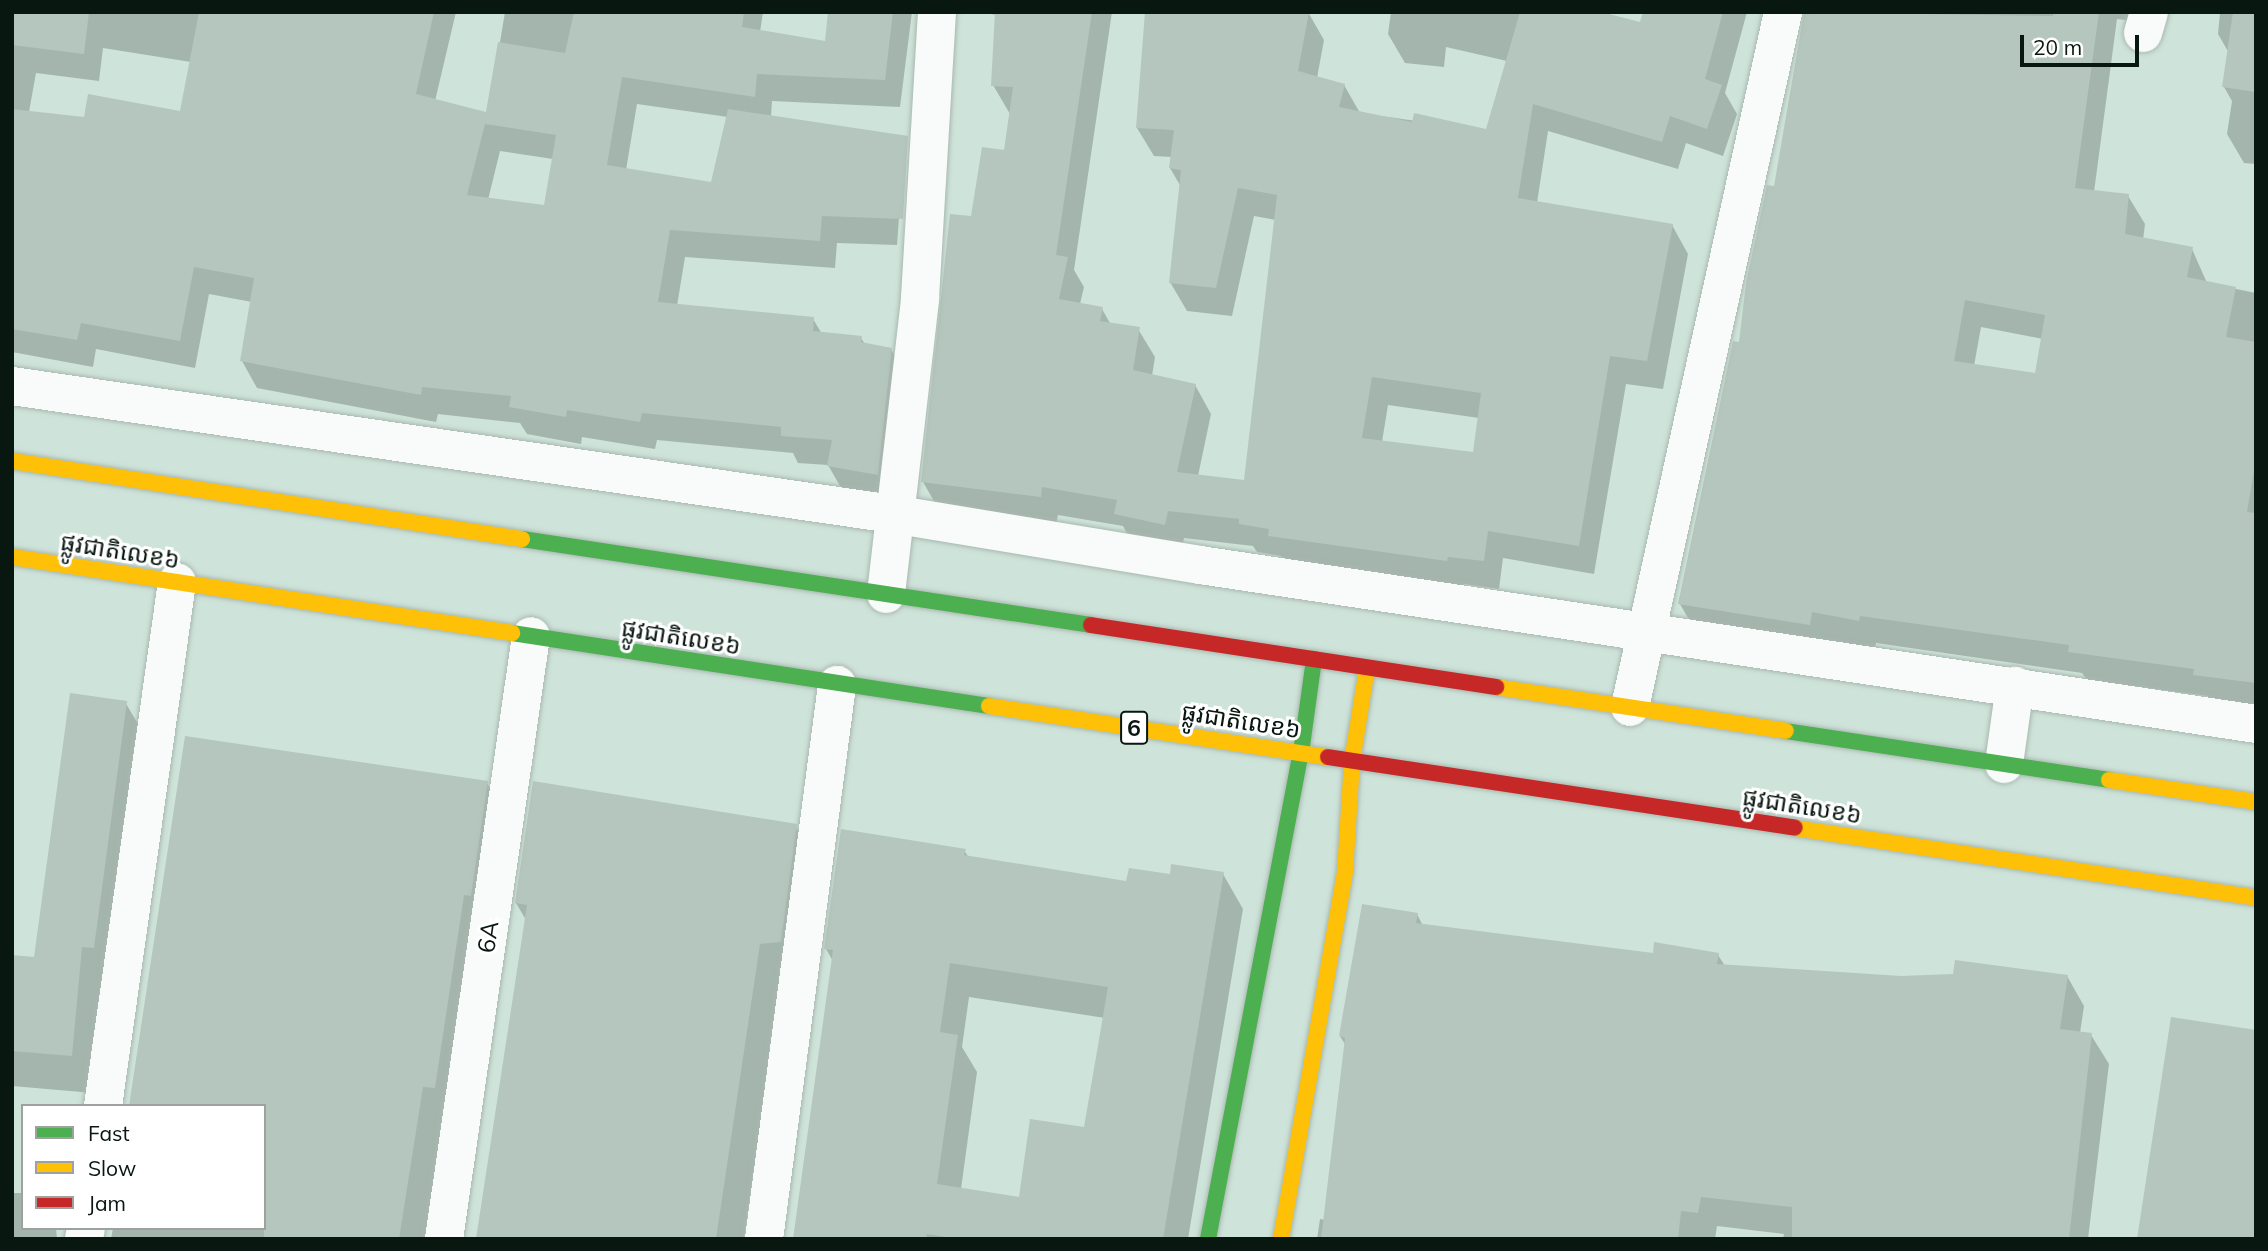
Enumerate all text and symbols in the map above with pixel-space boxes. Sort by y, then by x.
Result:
scale bar [2023,21,2142,65]
text: 20 m [2033,34,2082,60]
street label: ផ្លូវជាតិលេខ៦ [58,527,182,575]
street label: ផ្លូវជាតិលេខ៦ [619,613,743,661]
street label: ផ្លូវជាតិលេខ៦ [1179,697,1303,745]
road number: 6 [1120,708,1148,748]
street label: ផ្លូវជាតិលេខ៦ [1740,782,1864,830]
street label: 6A [472,919,504,955]
legend [21,1104,266,1230]
text: Fast [88,1120,130,1146]
text: Slow [88,1155,136,1181]
text: Jam [88,1190,126,1216]

